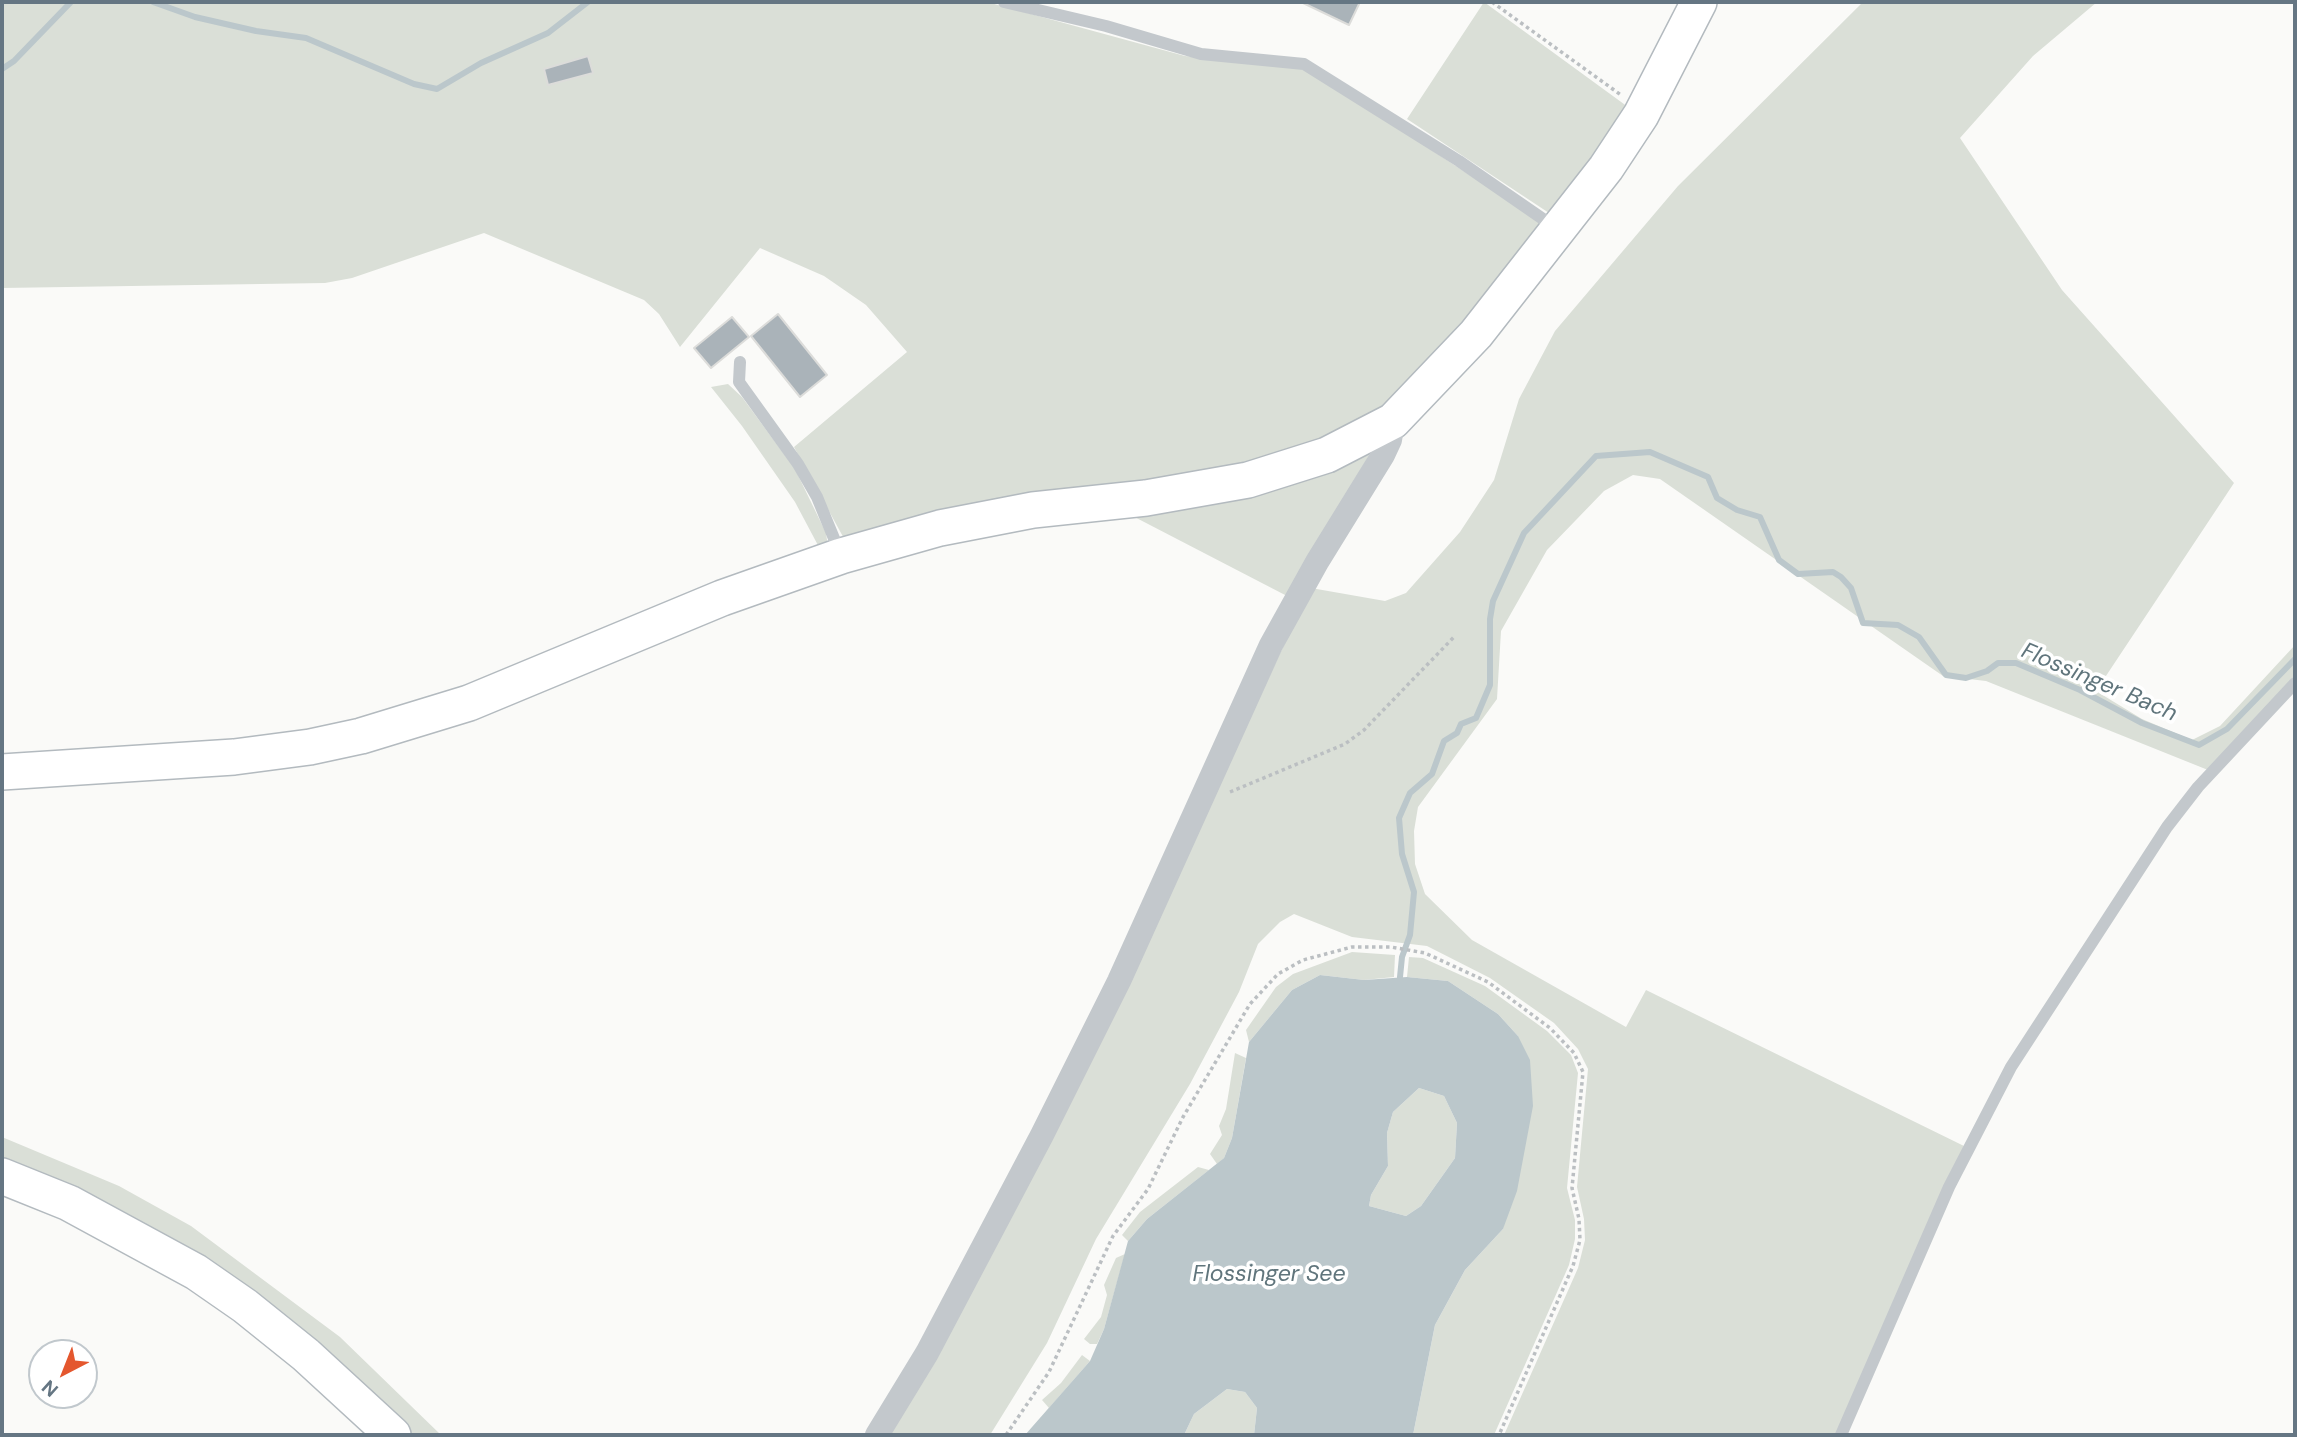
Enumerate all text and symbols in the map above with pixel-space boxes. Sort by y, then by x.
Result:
water label: Flossinger Bach [2017,638,2181,728]
water label: Flossinger See [1192,1261,1346,1289]
north arrow [28,1339,98,1409]
text: N [36,1375,63,1402]

